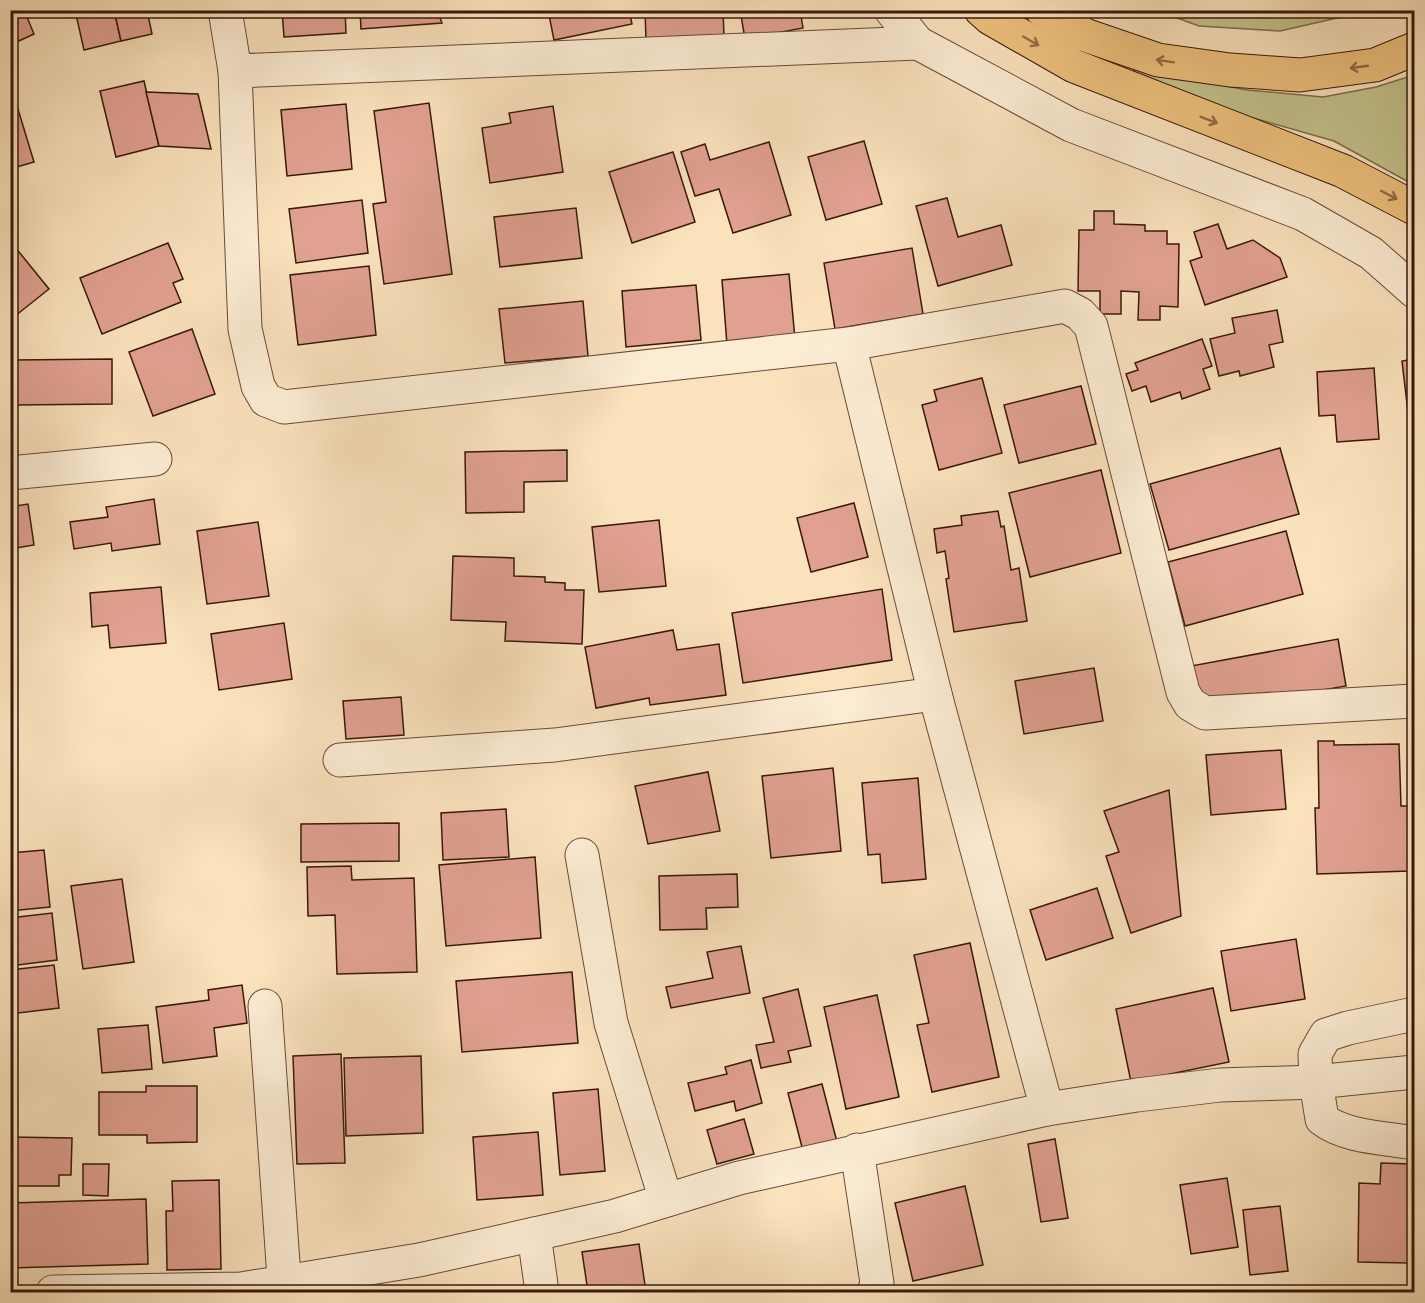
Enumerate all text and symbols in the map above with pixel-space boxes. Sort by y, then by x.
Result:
one-way arrow [1022,36,1039,48]
one-way arrow [1156,55,1176,66]
one-way arrow [1350,62,1370,73]
one-way arrow [1199,115,1218,126]
one-way arrow [1379,190,1397,201]

